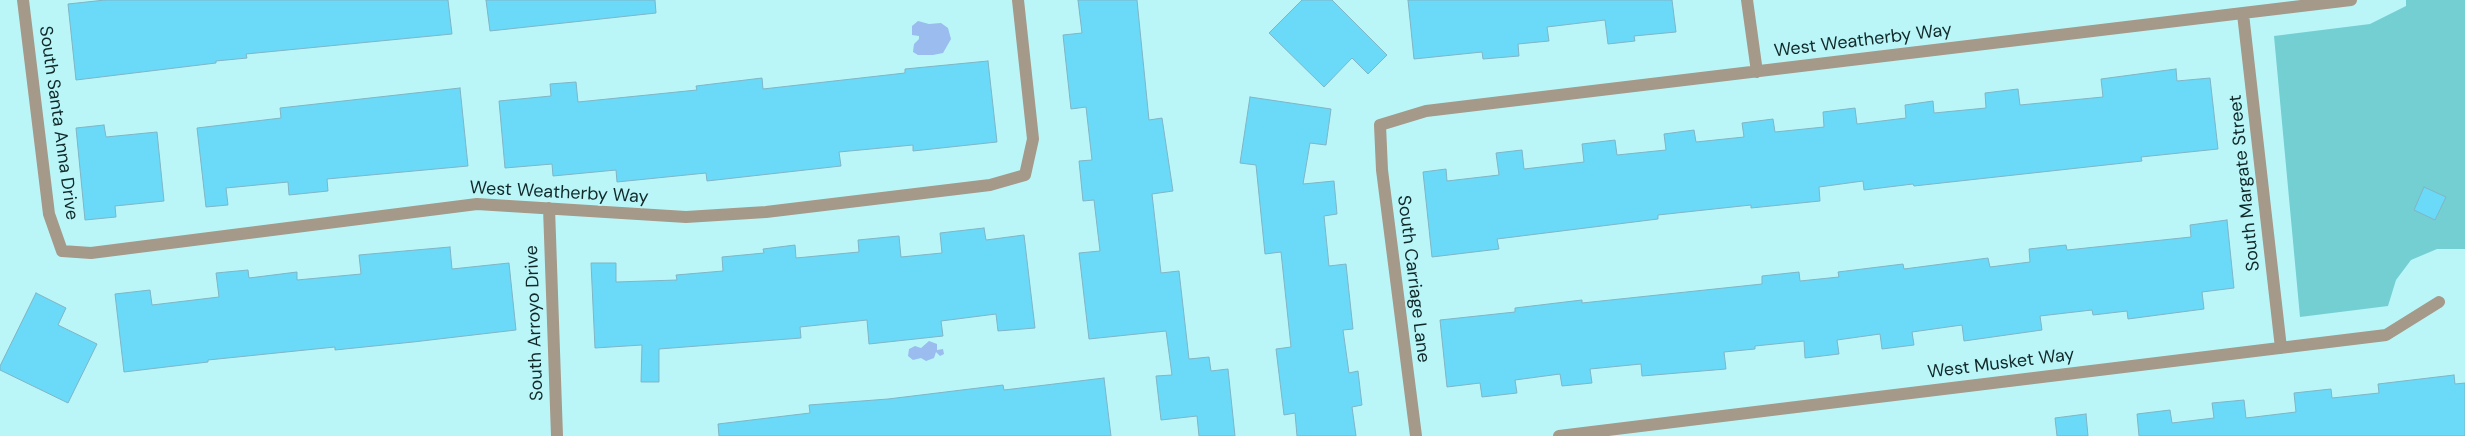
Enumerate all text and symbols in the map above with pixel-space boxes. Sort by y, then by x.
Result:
street label: West Weatherby Way [1773,19,1953,63]
street label: South Santa Anna Drive [34,25,82,221]
street label: South Margate Street [2225,94,2265,272]
street label: West Weatherby Way [469,178,649,208]
street label: South Carriage Lane [1392,194,1434,364]
street label: South Arroyo Drive [521,245,549,401]
street label: West Musket Way [1926,344,2076,384]

